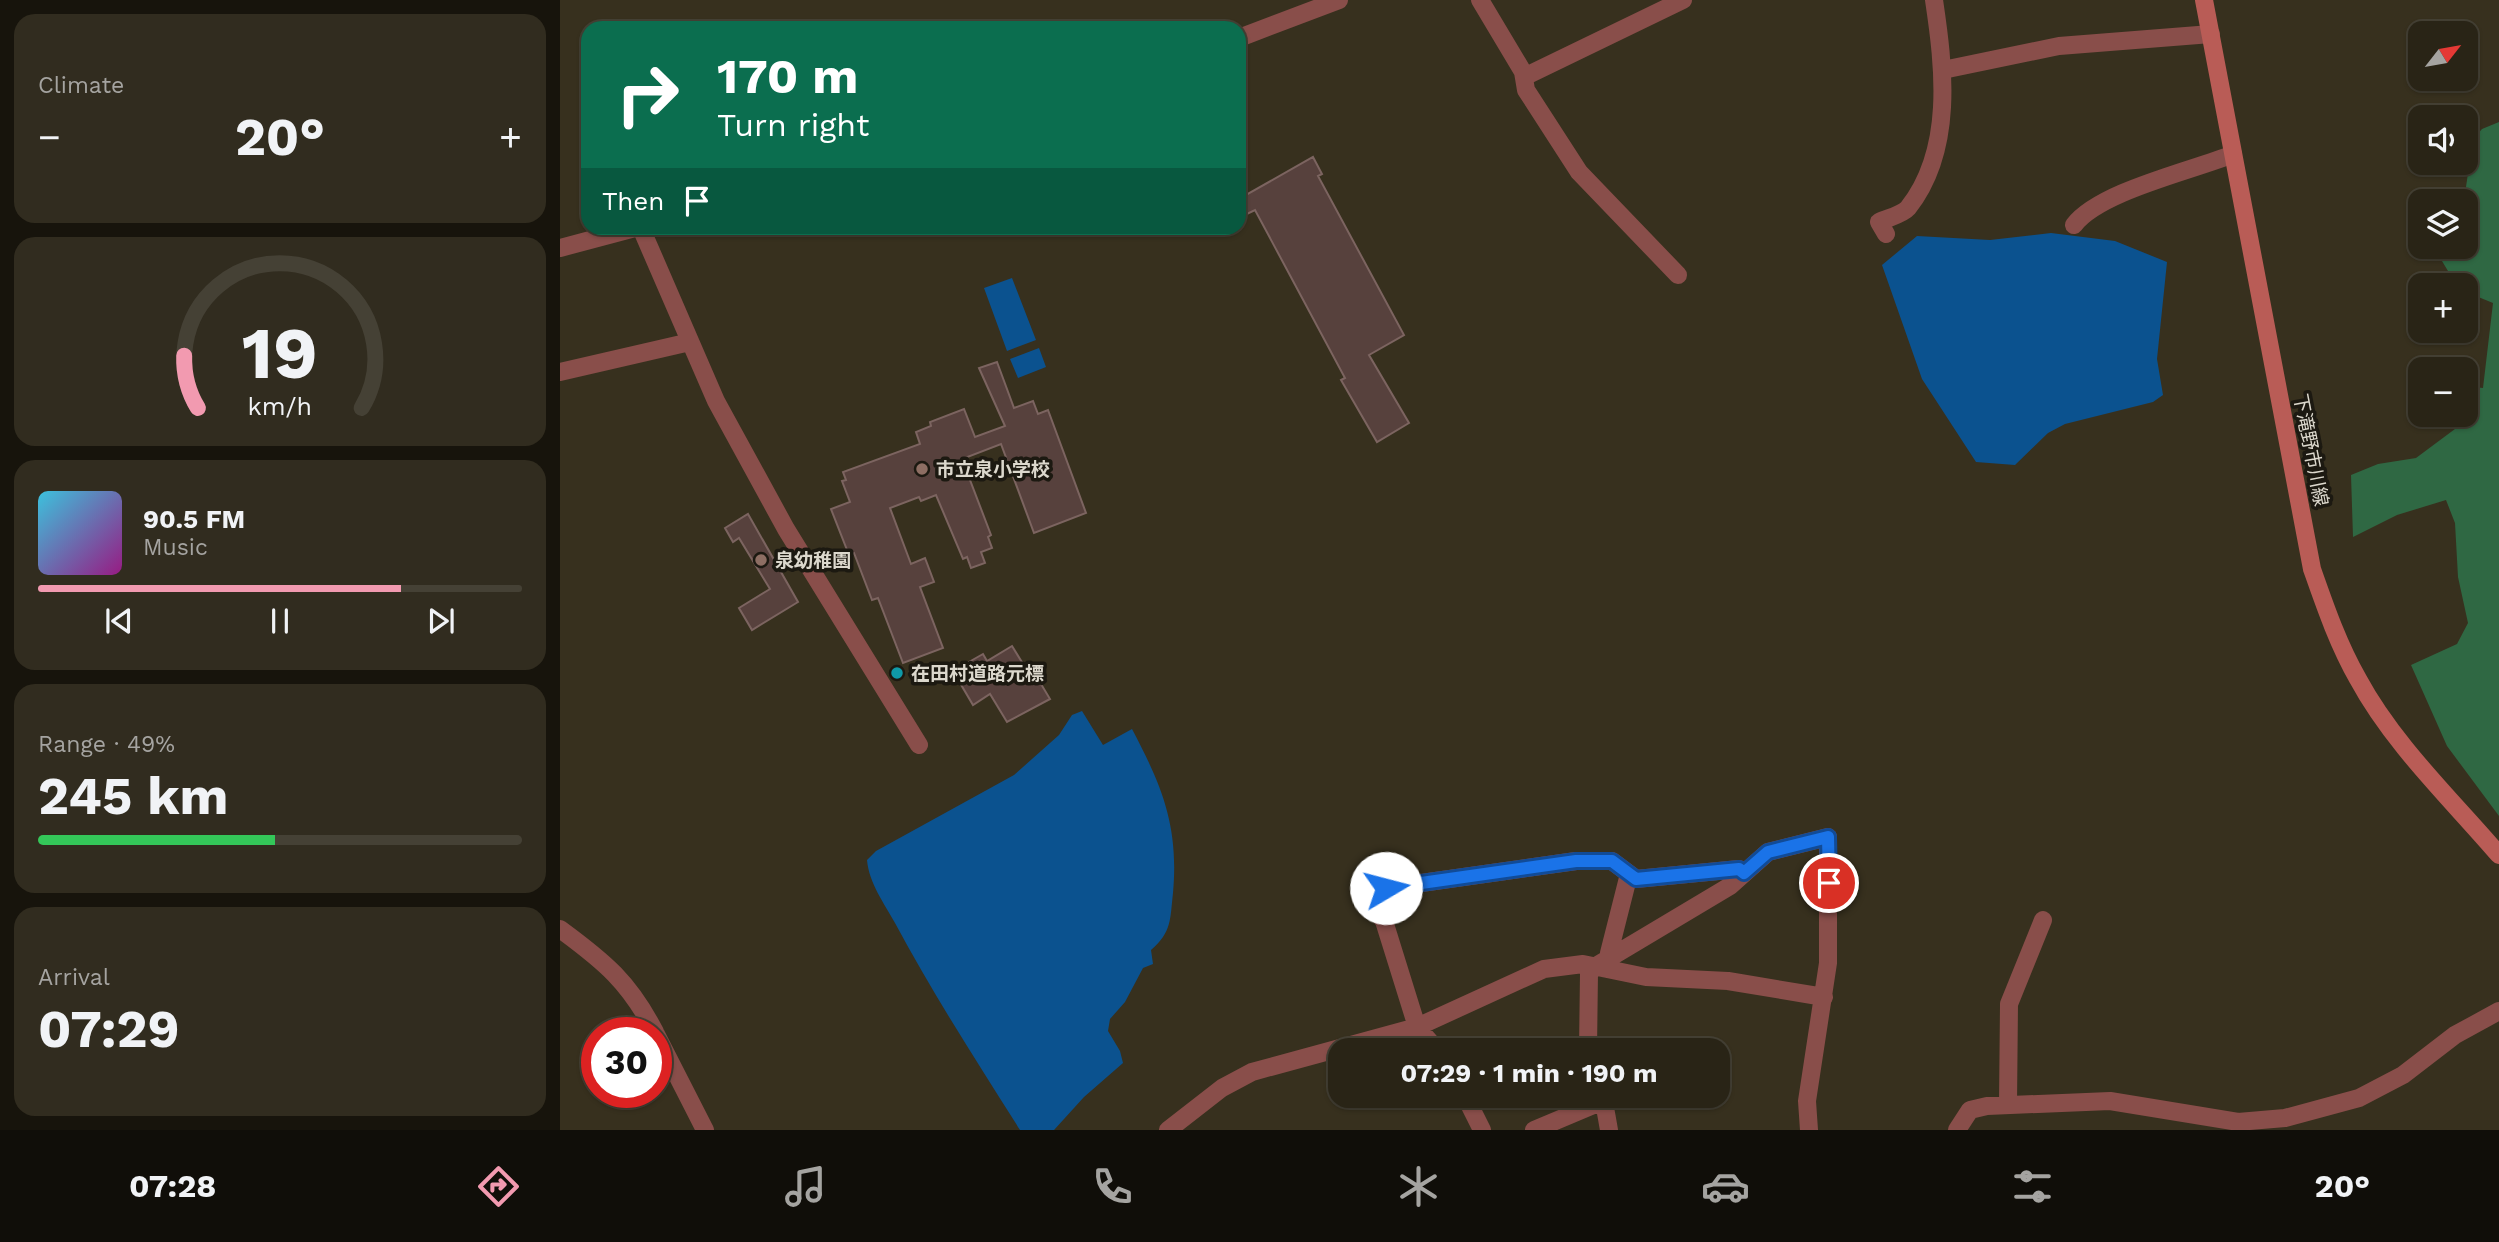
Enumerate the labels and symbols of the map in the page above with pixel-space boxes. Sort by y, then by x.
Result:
north arrow [2408,21,2478,91]
street label: 下滝野市川線 [2289,392,2333,508]
place label: 市立泉小学校 [936,458,1050,481]
marker: 市立泉小学校 [914,461,930,477]
place label: 泉幼稚園 [775,549,851,572]
marker: 泉幼稚園 [753,552,769,568]
place label: 在田村道路元標 [911,662,1044,685]
marker: 在田村道路元標 [889,665,905,681]
position arrow [1349,851,1423,925]
pin [1799,853,1859,913]
speed limit sign: 30 [581,1017,672,1108]

